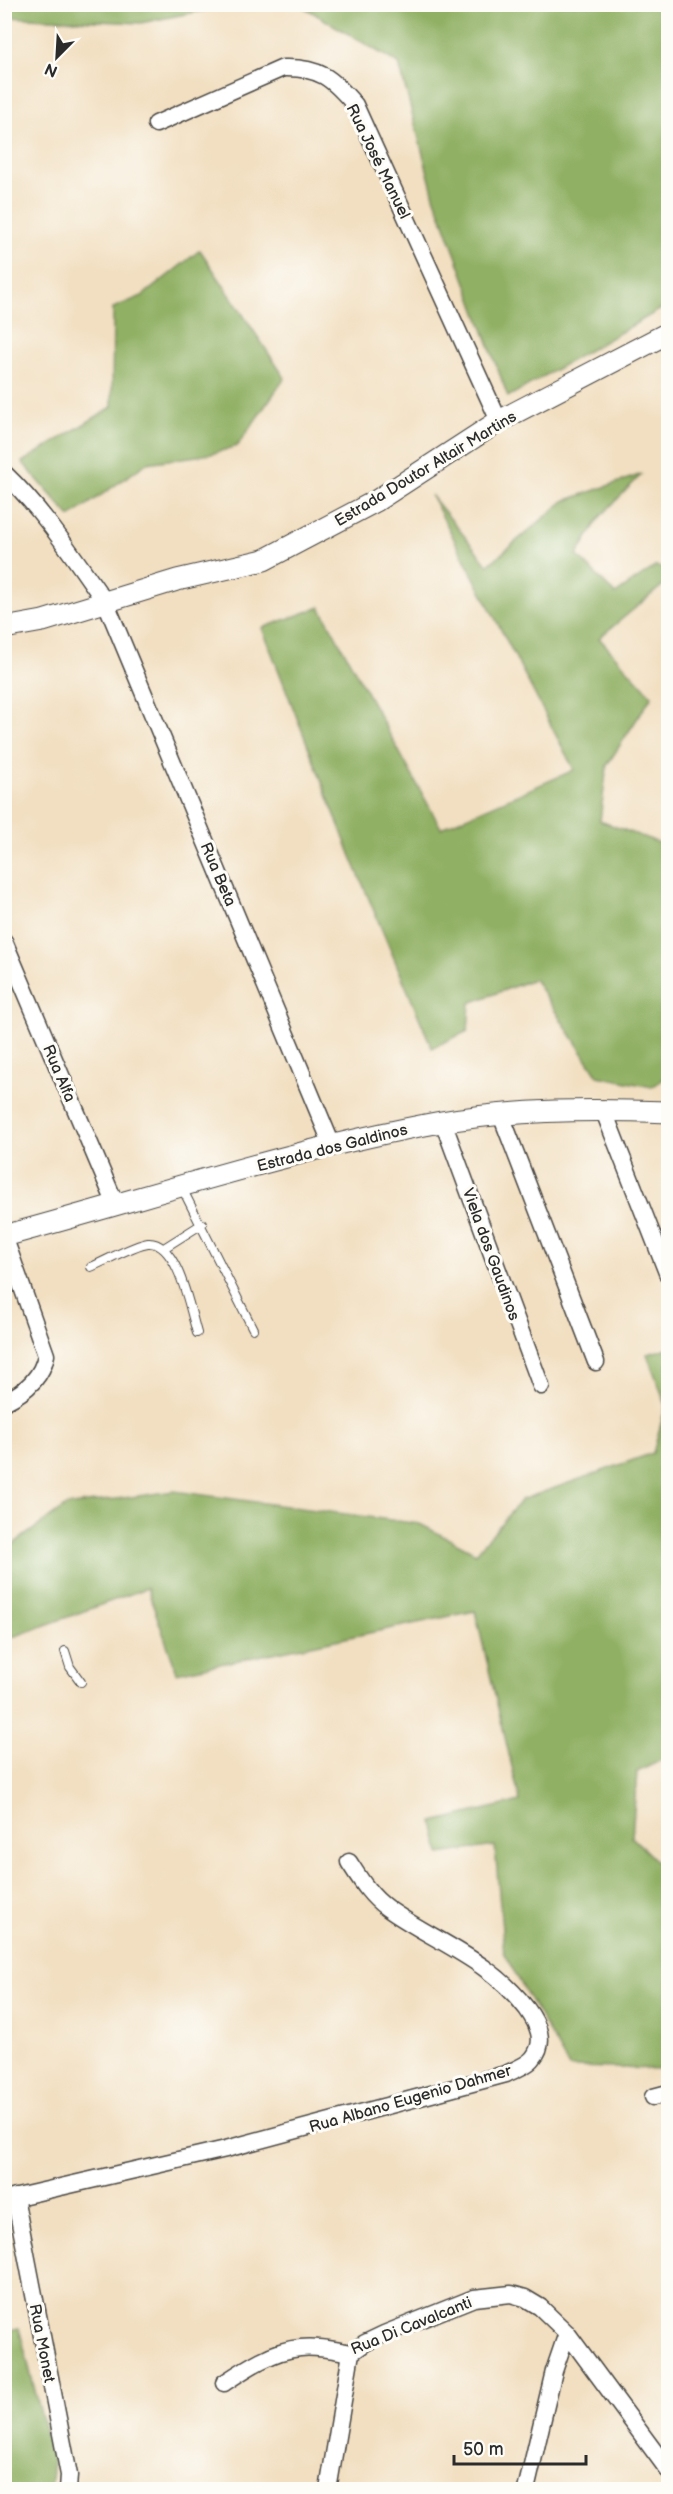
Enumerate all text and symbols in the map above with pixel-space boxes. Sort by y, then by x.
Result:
north arrow [27,27,87,87]
text: N [42,58,61,80]
street label: Rua José Manuel [342,101,414,222]
street label: Estrada Doutor Altair Martins [332,407,520,531]
street label: Rua Beta [196,840,240,909]
street label: Rua Alfa [38,1042,79,1105]
street label: Estrada dos Galdinos [255,1121,410,1176]
street label: Viela dos Gaudinos [458,1186,523,1323]
street label: Rua Albano Eugenio Dahmer [307,2061,514,2137]
street label: Rua Di Cavalcanti [348,2293,475,2359]
street label: Rua Monet [25,2302,59,2384]
scale bar [454,2428,586,2466]
text: 50 m [463,2439,504,2460]

